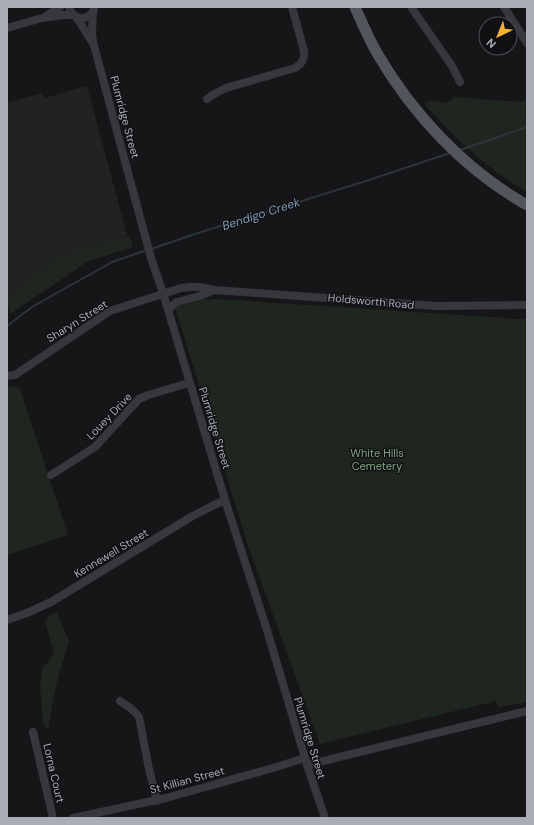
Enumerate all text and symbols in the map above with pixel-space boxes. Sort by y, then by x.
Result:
north arrow [478,16,518,56]
text: N [483,35,499,51]
street label: Plumridge Street [107,74,143,160]
water label: Bendigo Creek [220,194,303,234]
street label: Holdsworth Road [327,290,415,312]
street label: Sharyn Street [44,297,110,345]
street label: Plumridge Street [196,385,234,471]
street label: Louey Drive [83,390,135,442]
park label: White Hills Cemetery [350,446,404,473]
street label: Kennewell Street [71,525,151,581]
street label: Plumridge Street [291,695,329,781]
street label: Lorna Court [40,742,68,804]
street label: St Killian Street [148,763,226,797]

